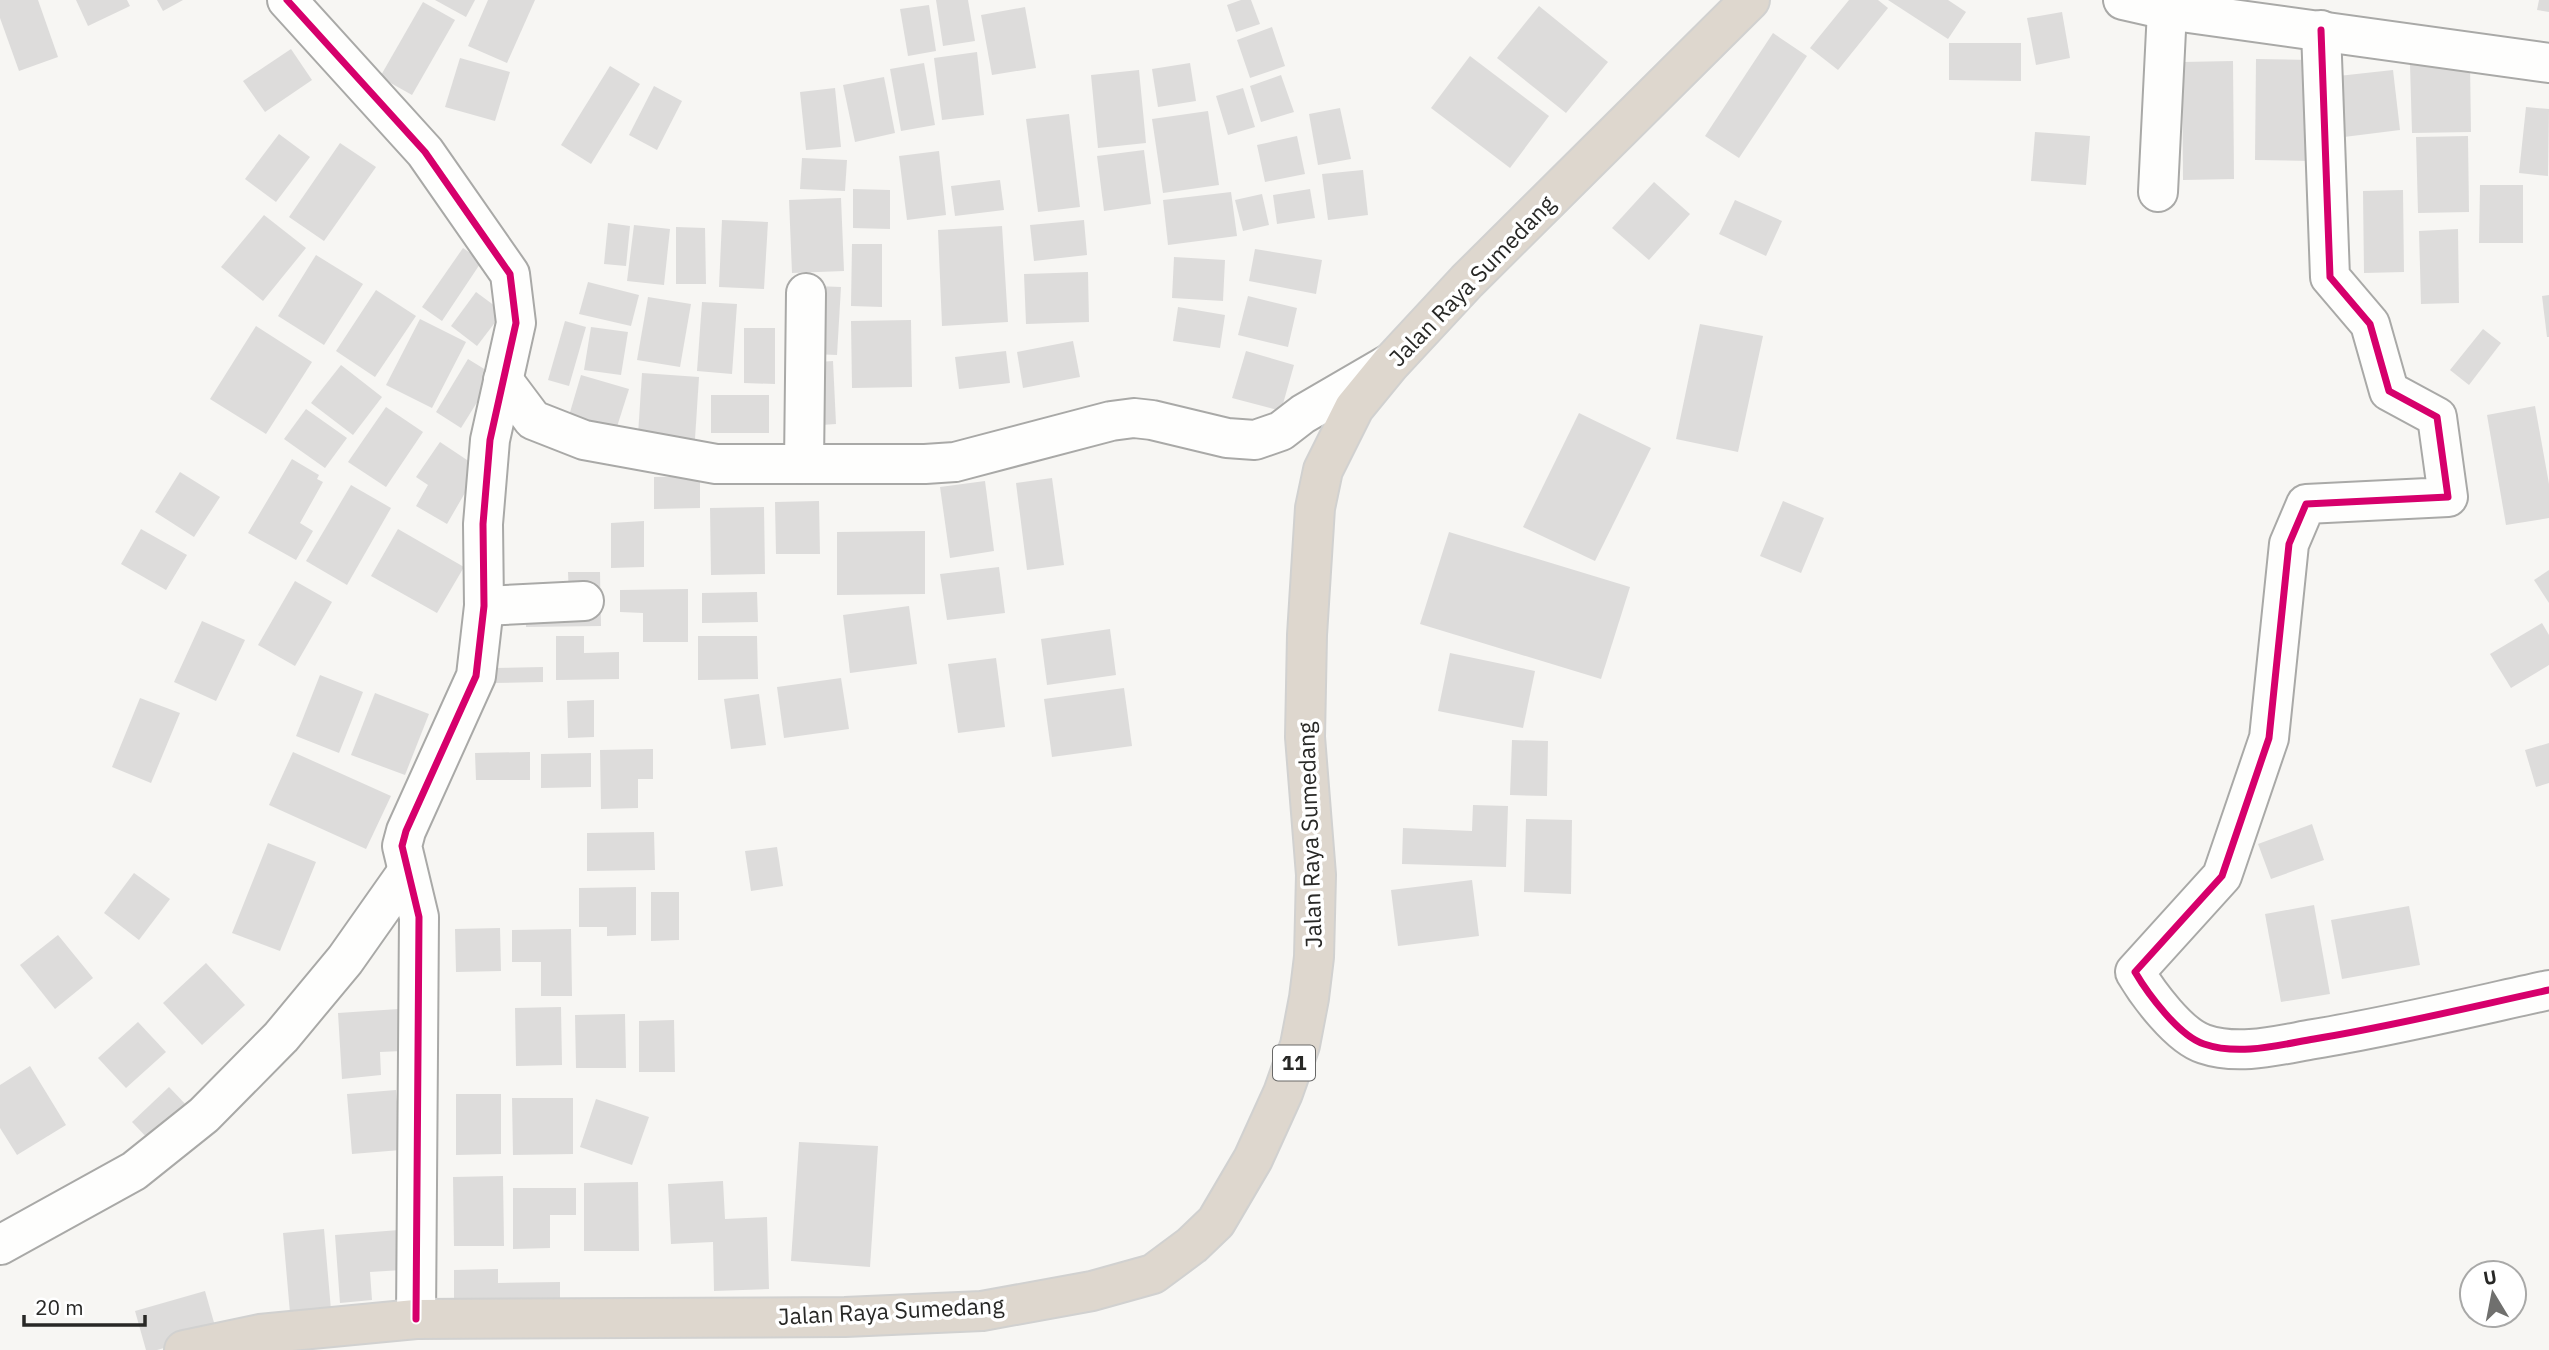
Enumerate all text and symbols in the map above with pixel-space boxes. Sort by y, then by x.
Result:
street label: Jalan Raya Sumedang [1382,188,1561,372]
street label: Jalan Raya Sumedang [1290,721,1328,949]
road number: 11 [1273,1046,1315,1080]
north arrow [2458,1259,2528,1329]
text: U [2481,1264,2499,1290]
scale bar [24,1284,145,1328]
street label: Jalan Raya Sumedang [777,1289,1005,1331]
text: 20 m [35,1293,84,1321]

